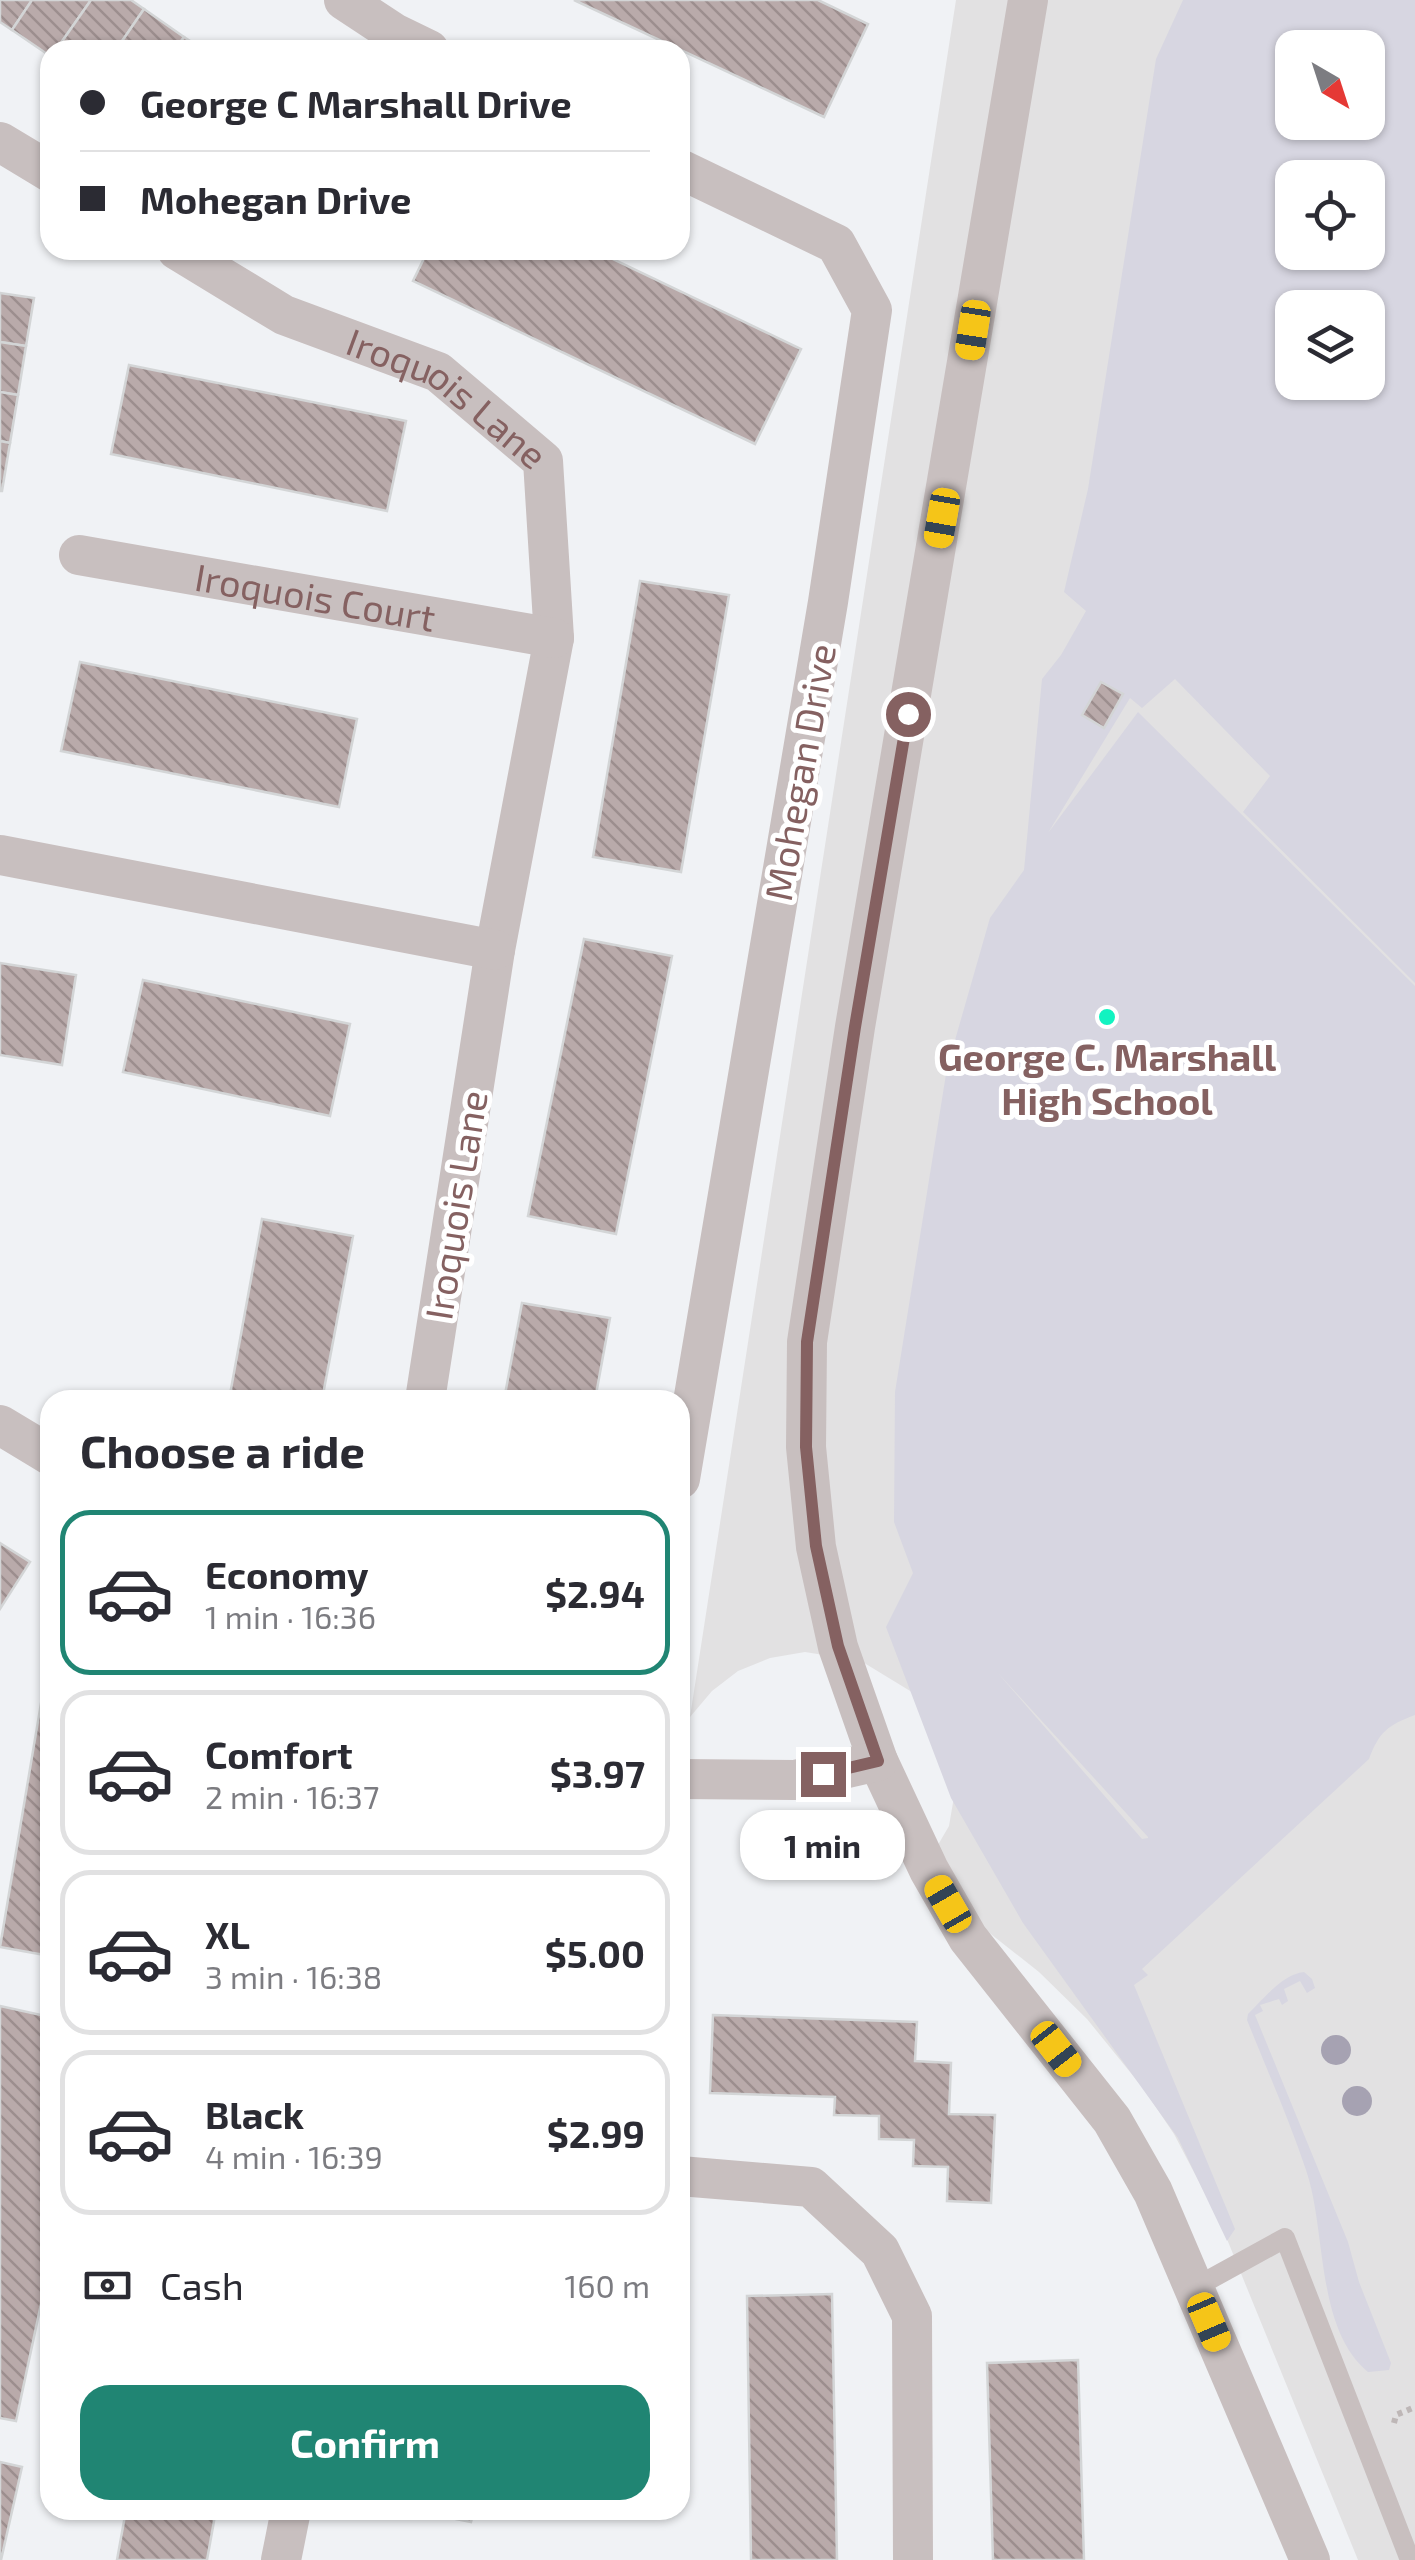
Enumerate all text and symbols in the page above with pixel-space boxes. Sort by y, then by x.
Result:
north arrow [1275,30,1385,140]
map controls [1275,30,1385,400]
text: George C Marshall Drive [140,80,572,126]
button: locate [1275,160,1385,270]
text: Mohegan Drive [140,176,411,222]
button: layers [1275,290,1385,400]
car [953,298,993,362]
street label: Iroquois Lane [341,317,557,478]
car [922,486,962,550]
street label: Iroquois Court [192,553,439,640]
street label: Mohegan Drive [754,640,844,904]
route start [886,692,931,737]
marker: George C. Marshall High School [1096,1006,1118,1028]
place label: George C. Marshall High School [938,1033,1277,1123]
street label: Iroquois Lane [414,1087,496,1323]
text: Choose a ride [80,1423,365,1477]
icon: car [85,1548,175,1638]
text: Economy [205,1551,369,1597]
text: $2.94 [545,1570,645,1616]
text: 1 min · 16:36 [205,1597,376,1635]
icon: car [85,1728,175,1818]
text: Comfort [205,1731,353,1777]
text: $3.97 [550,1750,645,1796]
route end [801,1752,846,1797]
text: 2 min · 16:37 [205,1777,379,1815]
callout: 1 min [740,1809,906,1879]
text: 1 min [784,1826,861,1864]
car [920,1871,976,1937]
icon: car [85,1908,175,1998]
text: XL [205,1911,250,1957]
text: $5.00 [545,1930,645,1976]
text: 3 min · 16:38 [205,1957,382,1995]
car [1026,2016,1086,2082]
icon: car [85,2088,175,2178]
text: Black [205,2091,304,2137]
text: $2.99 [547,2110,645,2156]
text: 4 min · 16:39 [205,2137,383,2175]
icon: cash [80,2258,135,2313]
text: Cash [160,2262,244,2308]
text: 160 m [564,2266,650,2304]
car [1183,2289,1235,2355]
button: Confirm [80,2385,650,2500]

